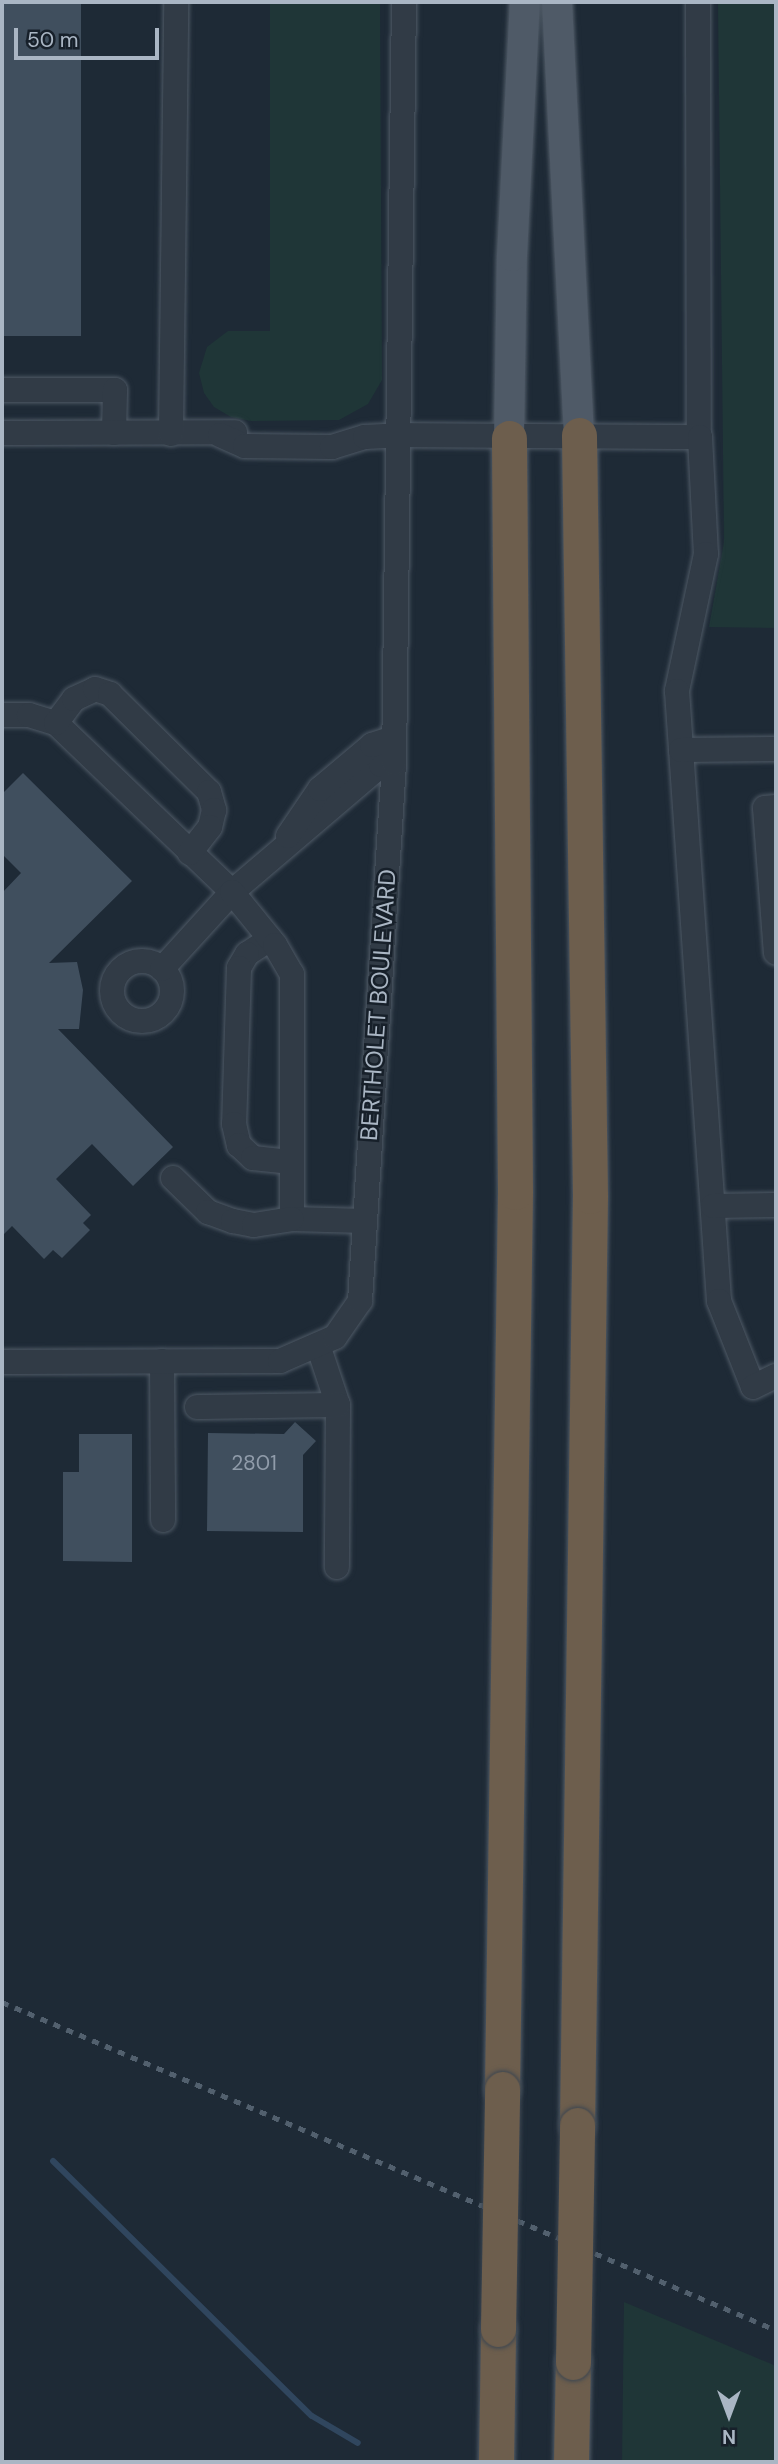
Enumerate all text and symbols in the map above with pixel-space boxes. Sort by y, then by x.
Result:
scale bar [18,14,163,58]
text: 50 m [27,26,78,54]
street label: BERTHOLET BOULEVARD [354,868,402,1142]
house number: 2801 [231,1450,277,1476]
north arrow [694,2380,764,2450]
text: N [722,2424,736,2449]

